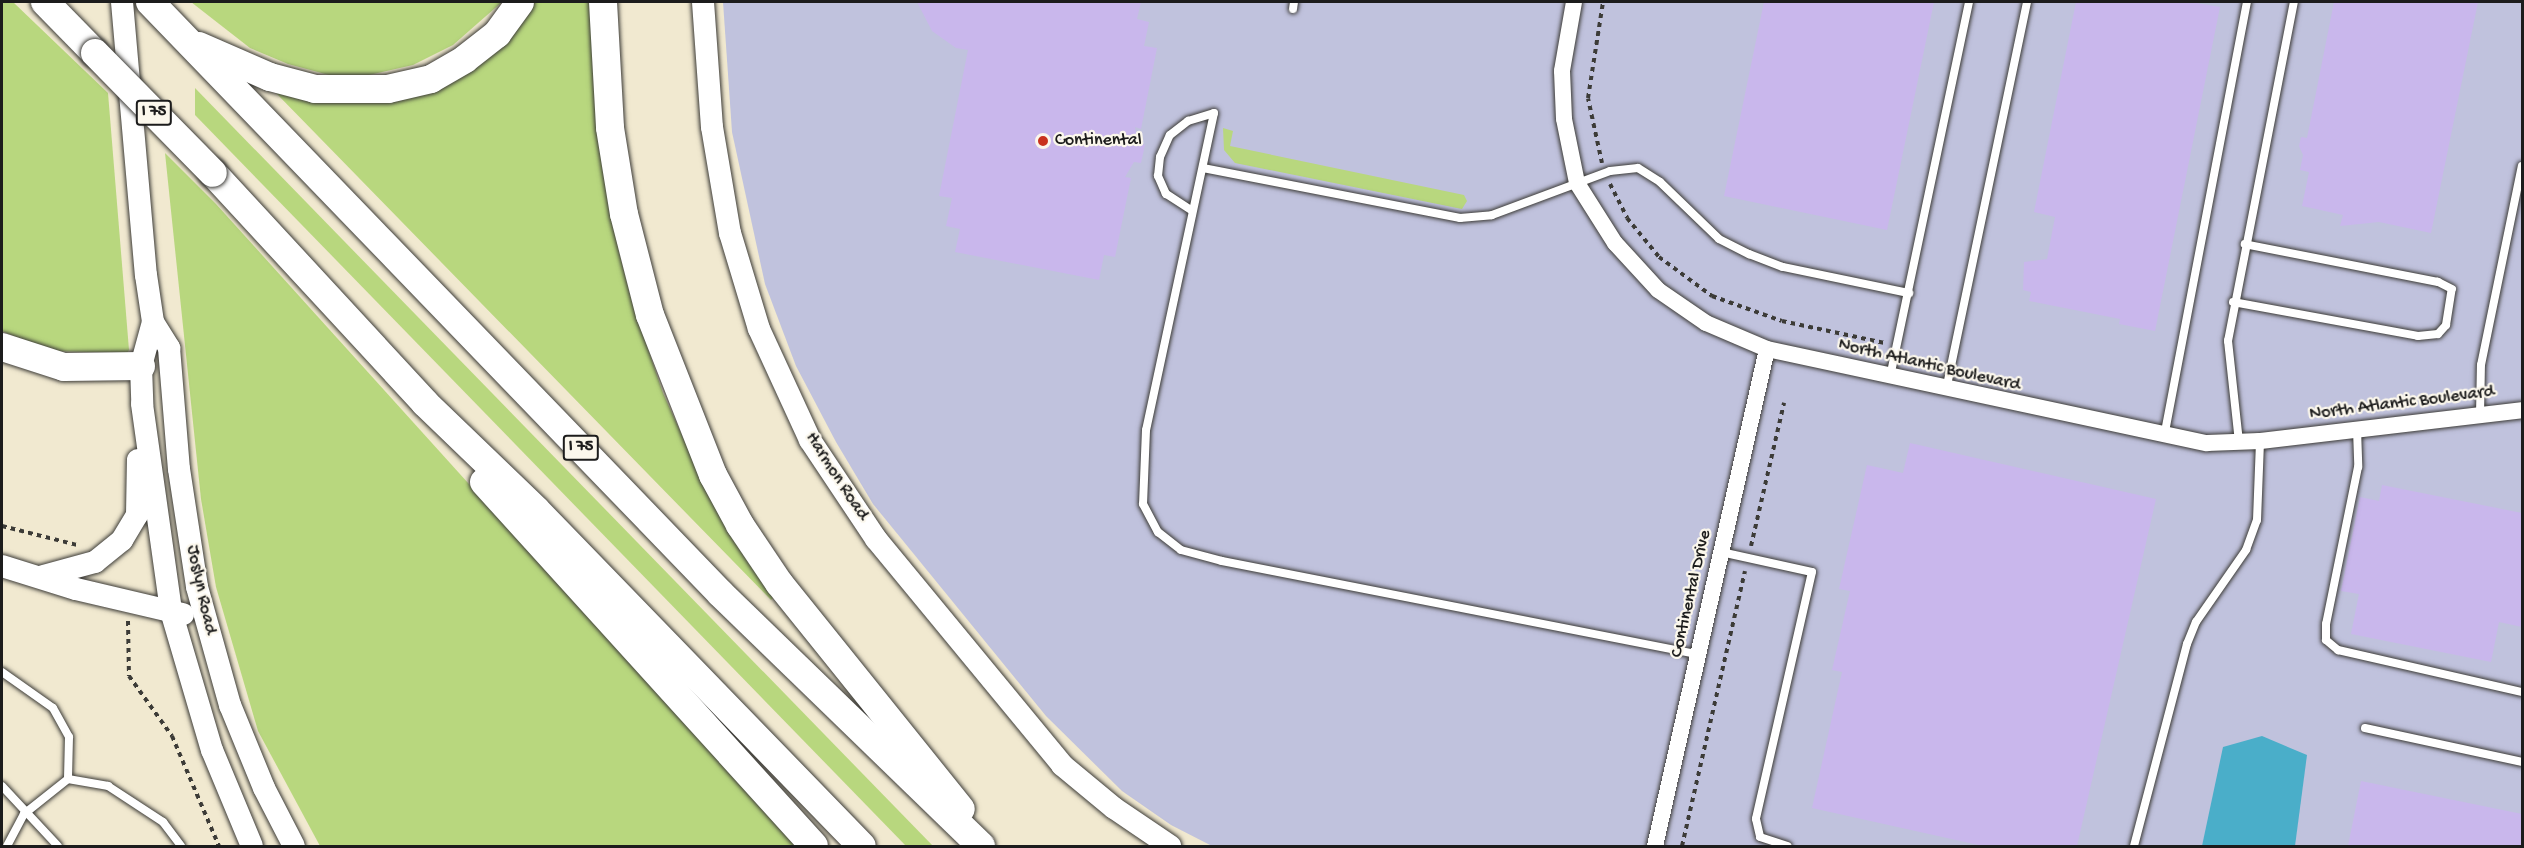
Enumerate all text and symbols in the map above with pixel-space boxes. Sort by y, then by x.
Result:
road number: I 75 [134,100,174,126]
place label: Continental [1055,130,1142,152]
marker: Continental [1036,134,1050,148]
street label: North Atlantic Boulevard [1836,335,2022,397]
street label: North Atlantic Boulevard [2308,382,2496,426]
street label: Harmon Road [799,429,873,525]
road number: I 75 [562,435,600,461]
street label: Continental Drive [1667,528,1717,660]
street label: Joslyn Road [180,544,220,636]

